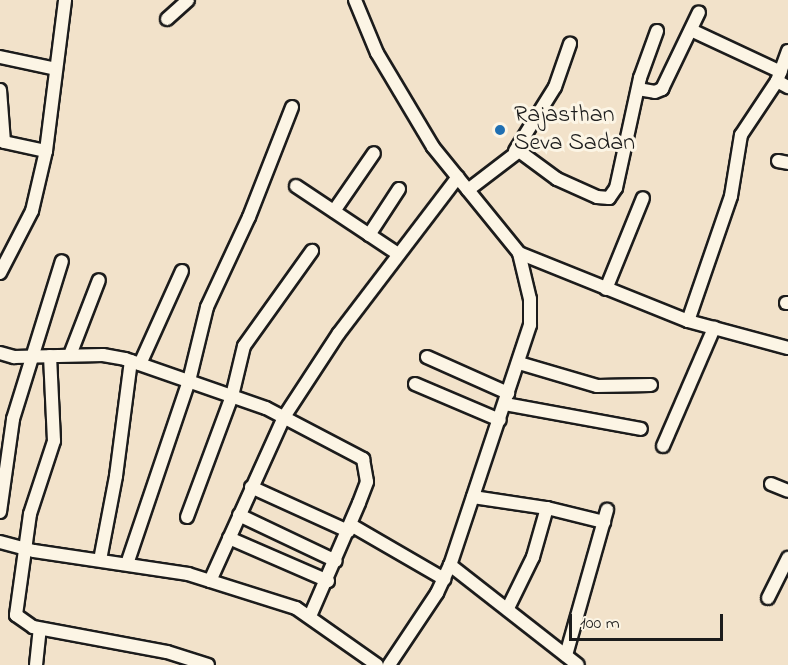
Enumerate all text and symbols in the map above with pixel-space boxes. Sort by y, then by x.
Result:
place label: Rajasthan Seva Sadan [514,102,635,158]
marker: Rajasthan Seva Sadan [491,121,509,139]
scale bar [572,602,726,640]
text: 100 m [580,611,620,637]

